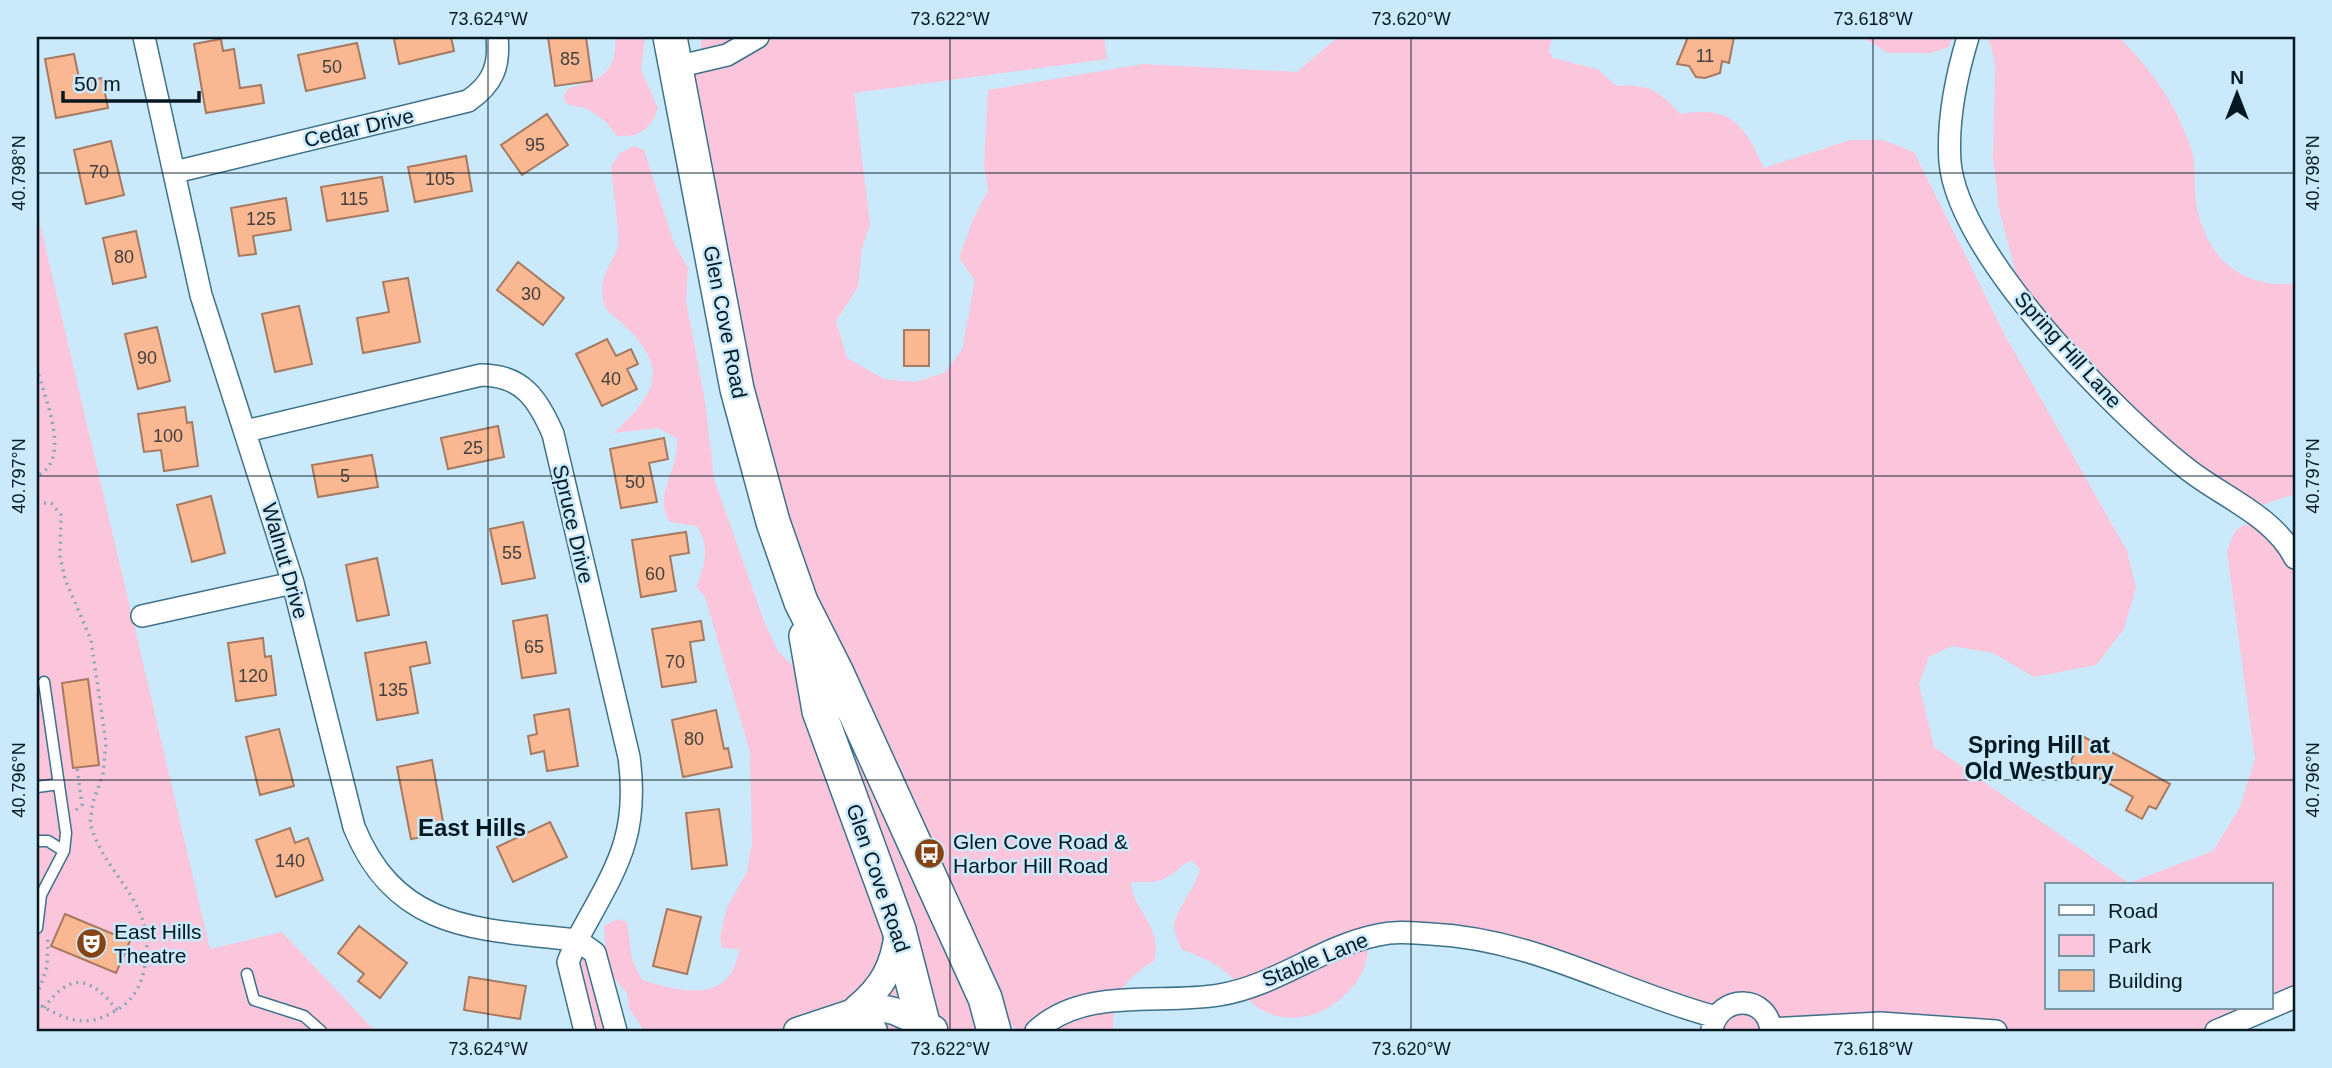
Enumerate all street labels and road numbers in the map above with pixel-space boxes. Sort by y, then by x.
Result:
street label: Cedar Drive [302,104,416,151]
street label: Glen Cove Road [699,244,752,400]
street label: Spring Hill Lane [2010,287,2127,412]
street label: Spruce Drive [549,462,598,586]
street label: Walnut Drive [258,500,313,621]
street label: Glen Cove Road [842,801,915,955]
street label: Stable Lane [1259,928,1371,991]

